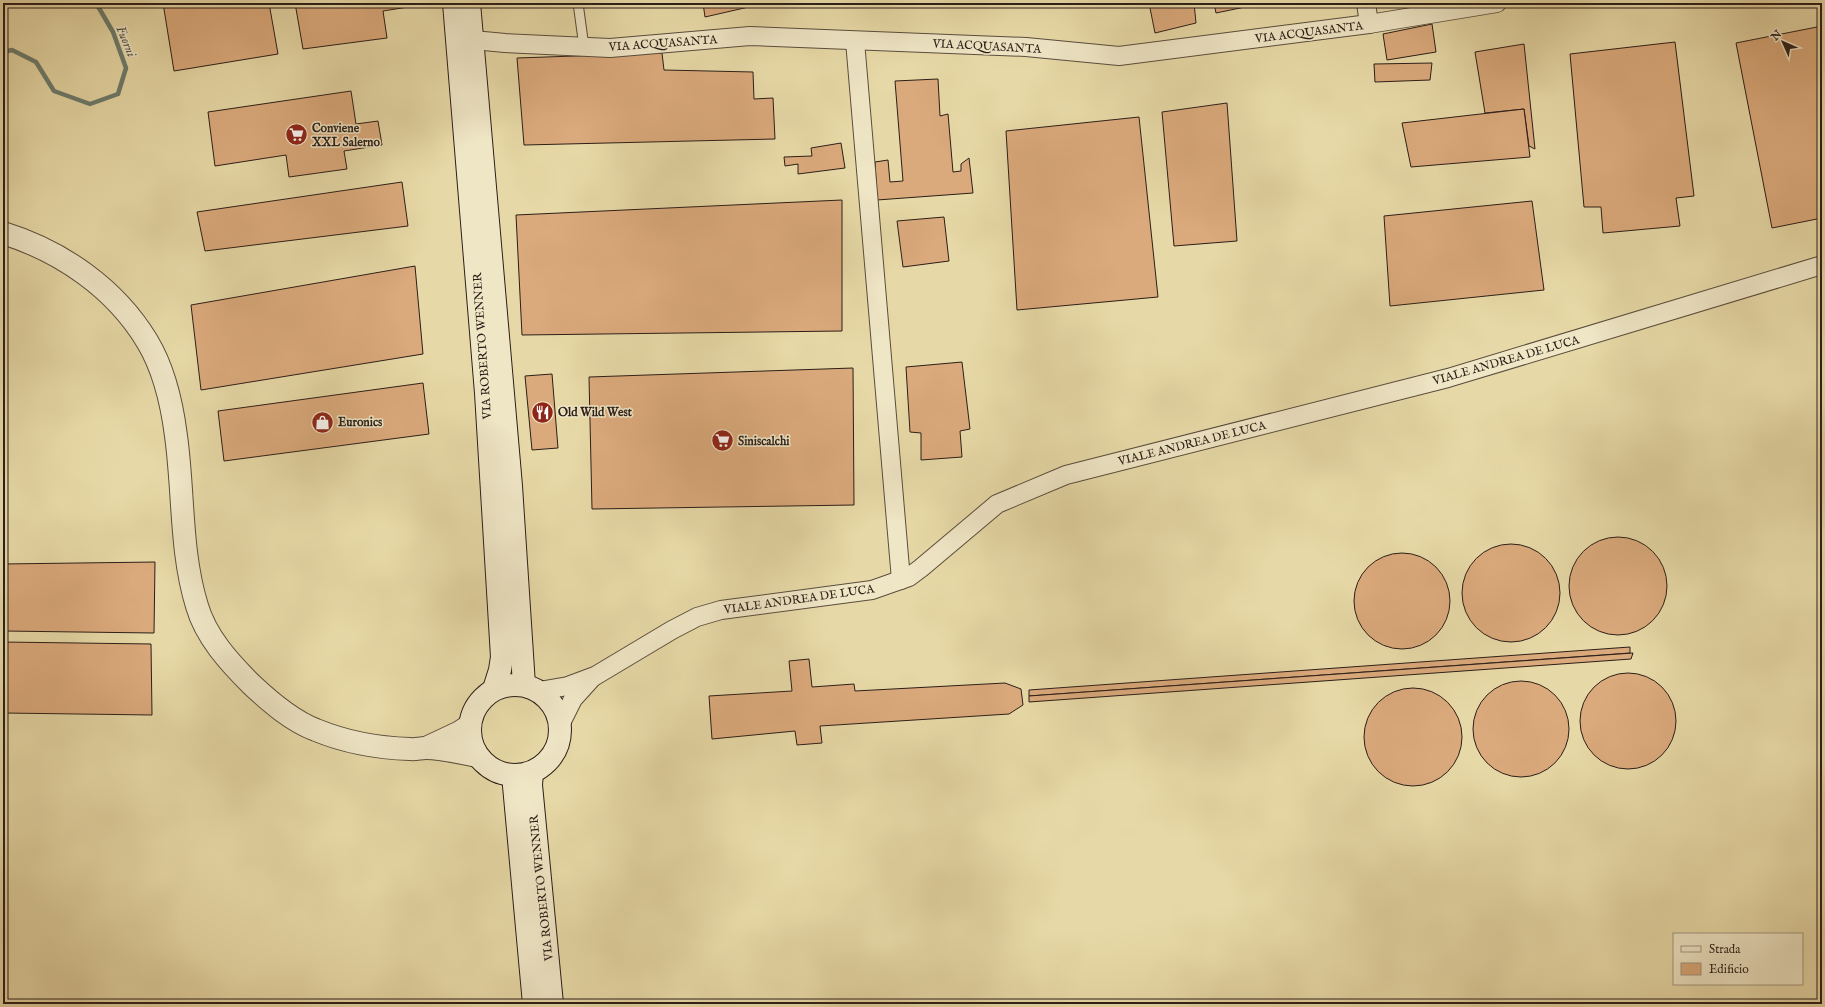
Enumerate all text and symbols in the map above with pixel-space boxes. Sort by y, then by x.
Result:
street label: VIA ACQUASANTA [1253,18,1365,47]
north arrow [1763,22,1803,62]
water label: Fuorni [112,24,140,61]
text: N [1768,27,1785,45]
street label: VIA ACQUASANTA [607,32,719,55]
street label: VIA ACQUASANTA [931,36,1043,57]
place label: Conviene XXL Salerno [311,121,380,150]
supermarket icon: Conviene XXL Salerno [283,122,309,148]
street label: VIA ROBERTO WENNER [470,271,495,421]
street label: VIALE ANDREA DE LUCA [1430,332,1582,389]
restaurant icon: Old Wild West [529,399,555,425]
place label: Old Wild West [558,405,633,420]
shop icon: Euronics [310,409,336,435]
place label: Euronics [338,415,383,430]
street label: VIALE ANDREA DE LUCA [1116,418,1269,469]
supermarket icon: Siniscalchi [709,428,735,454]
place label: Siniscalchi [738,434,790,449]
street label: VIALE ANDREA DE LUCA [722,581,876,618]
street label: VIA ROBERTO WENNER [526,813,557,963]
legend [1673,933,1803,985]
text: Strada [1709,942,1741,957]
text: Edificio [1709,962,1749,977]

